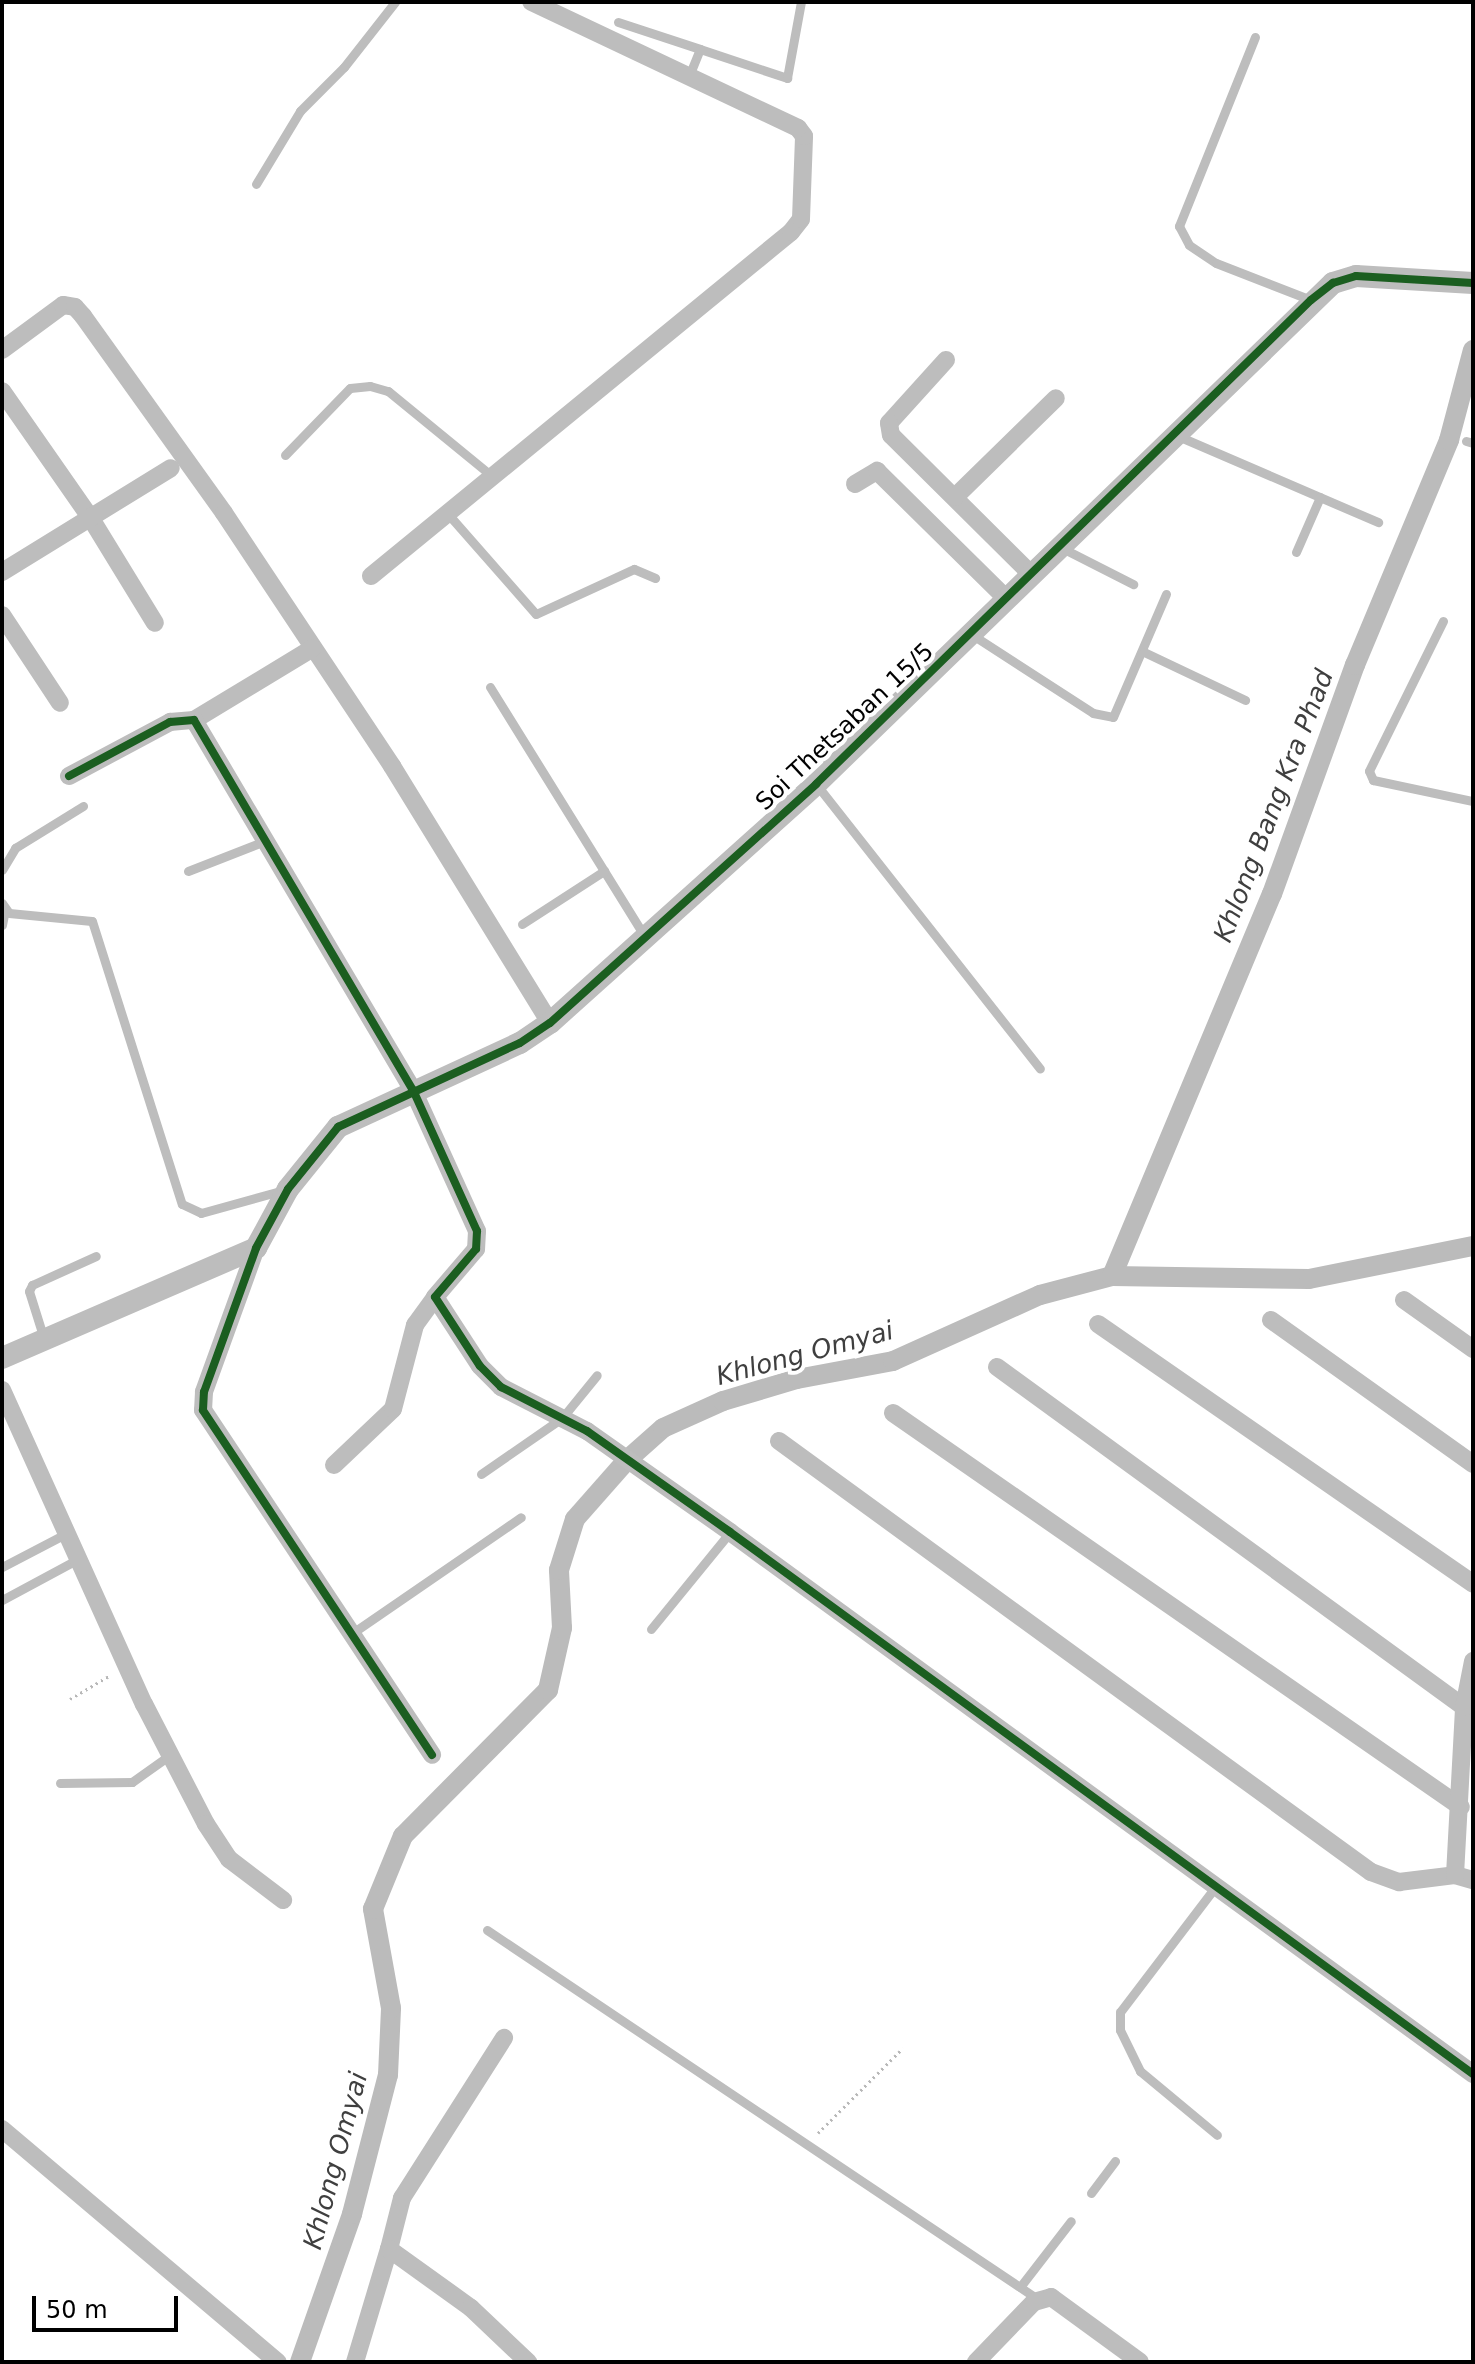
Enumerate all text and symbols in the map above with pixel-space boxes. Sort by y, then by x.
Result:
street label: Soi Thetsaban 15/5 [750,637,940,817]
water label: Khlong Bang Kra Phad [1208,665,1340,947]
water label: Khlong Omyai [713,1315,897,1393]
water label: Khlong Omyai [297,2069,375,2253]
scale bar [36,2280,182,2330]
text: 50 m [46,2296,108,2324]

